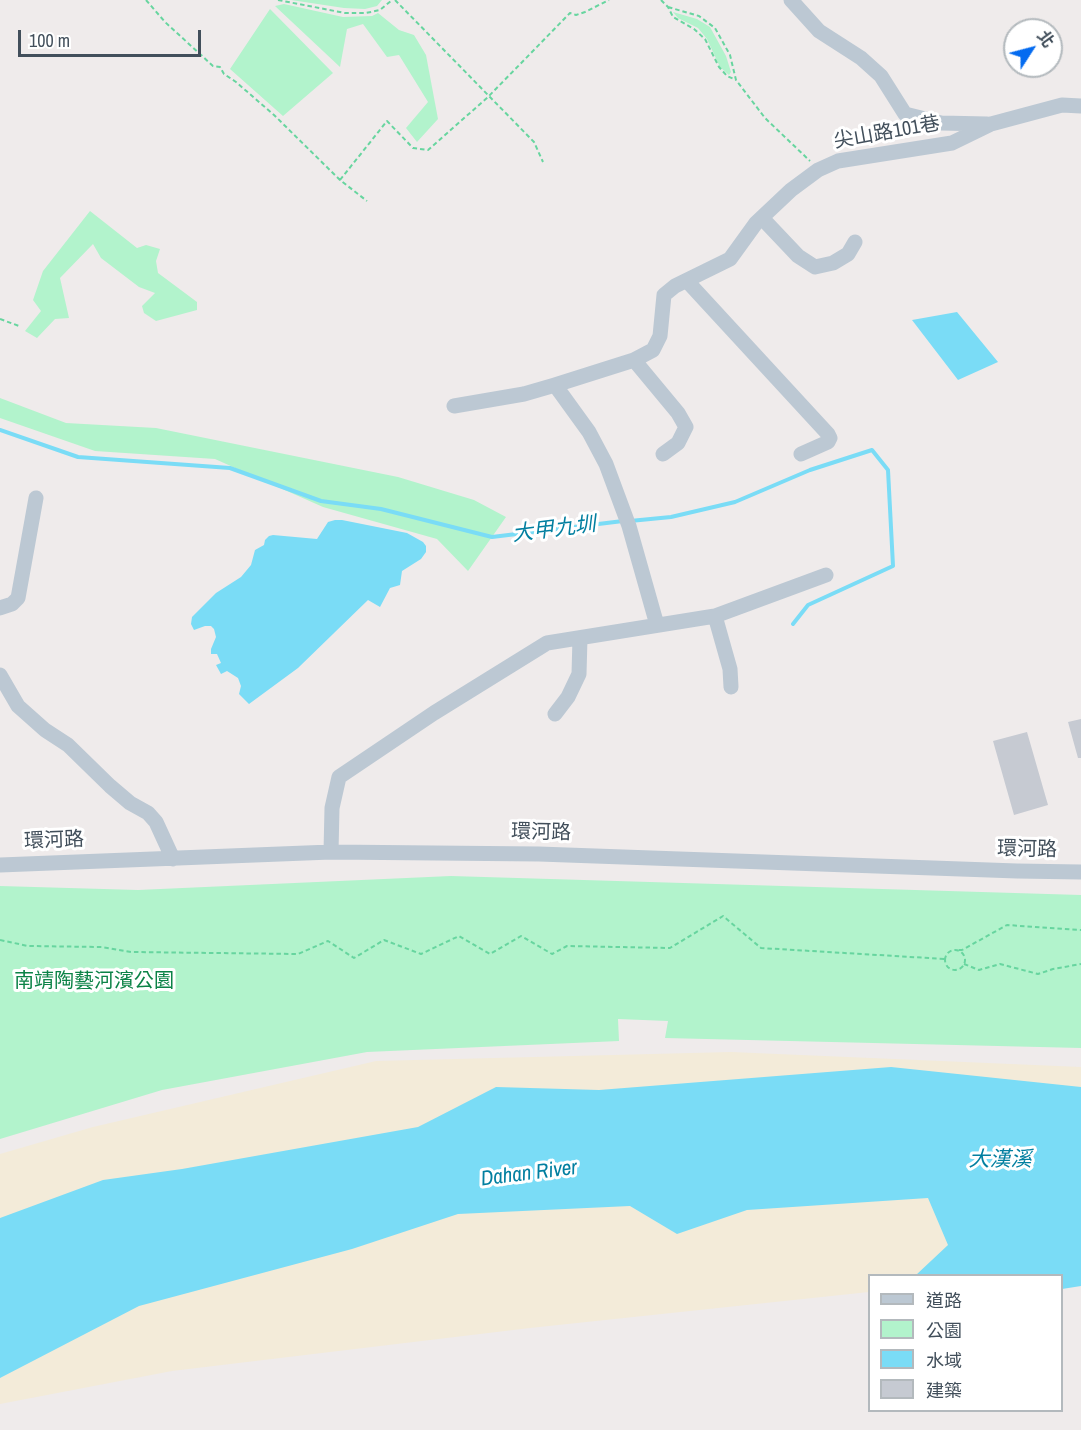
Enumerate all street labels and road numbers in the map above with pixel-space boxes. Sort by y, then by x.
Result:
street label: 尖山路101巷 [832,112,942,154]
street label: 環河路 [511,820,571,846]
street label: 環河路 [24,828,84,854]
street label: 環河路 [997,837,1057,863]

